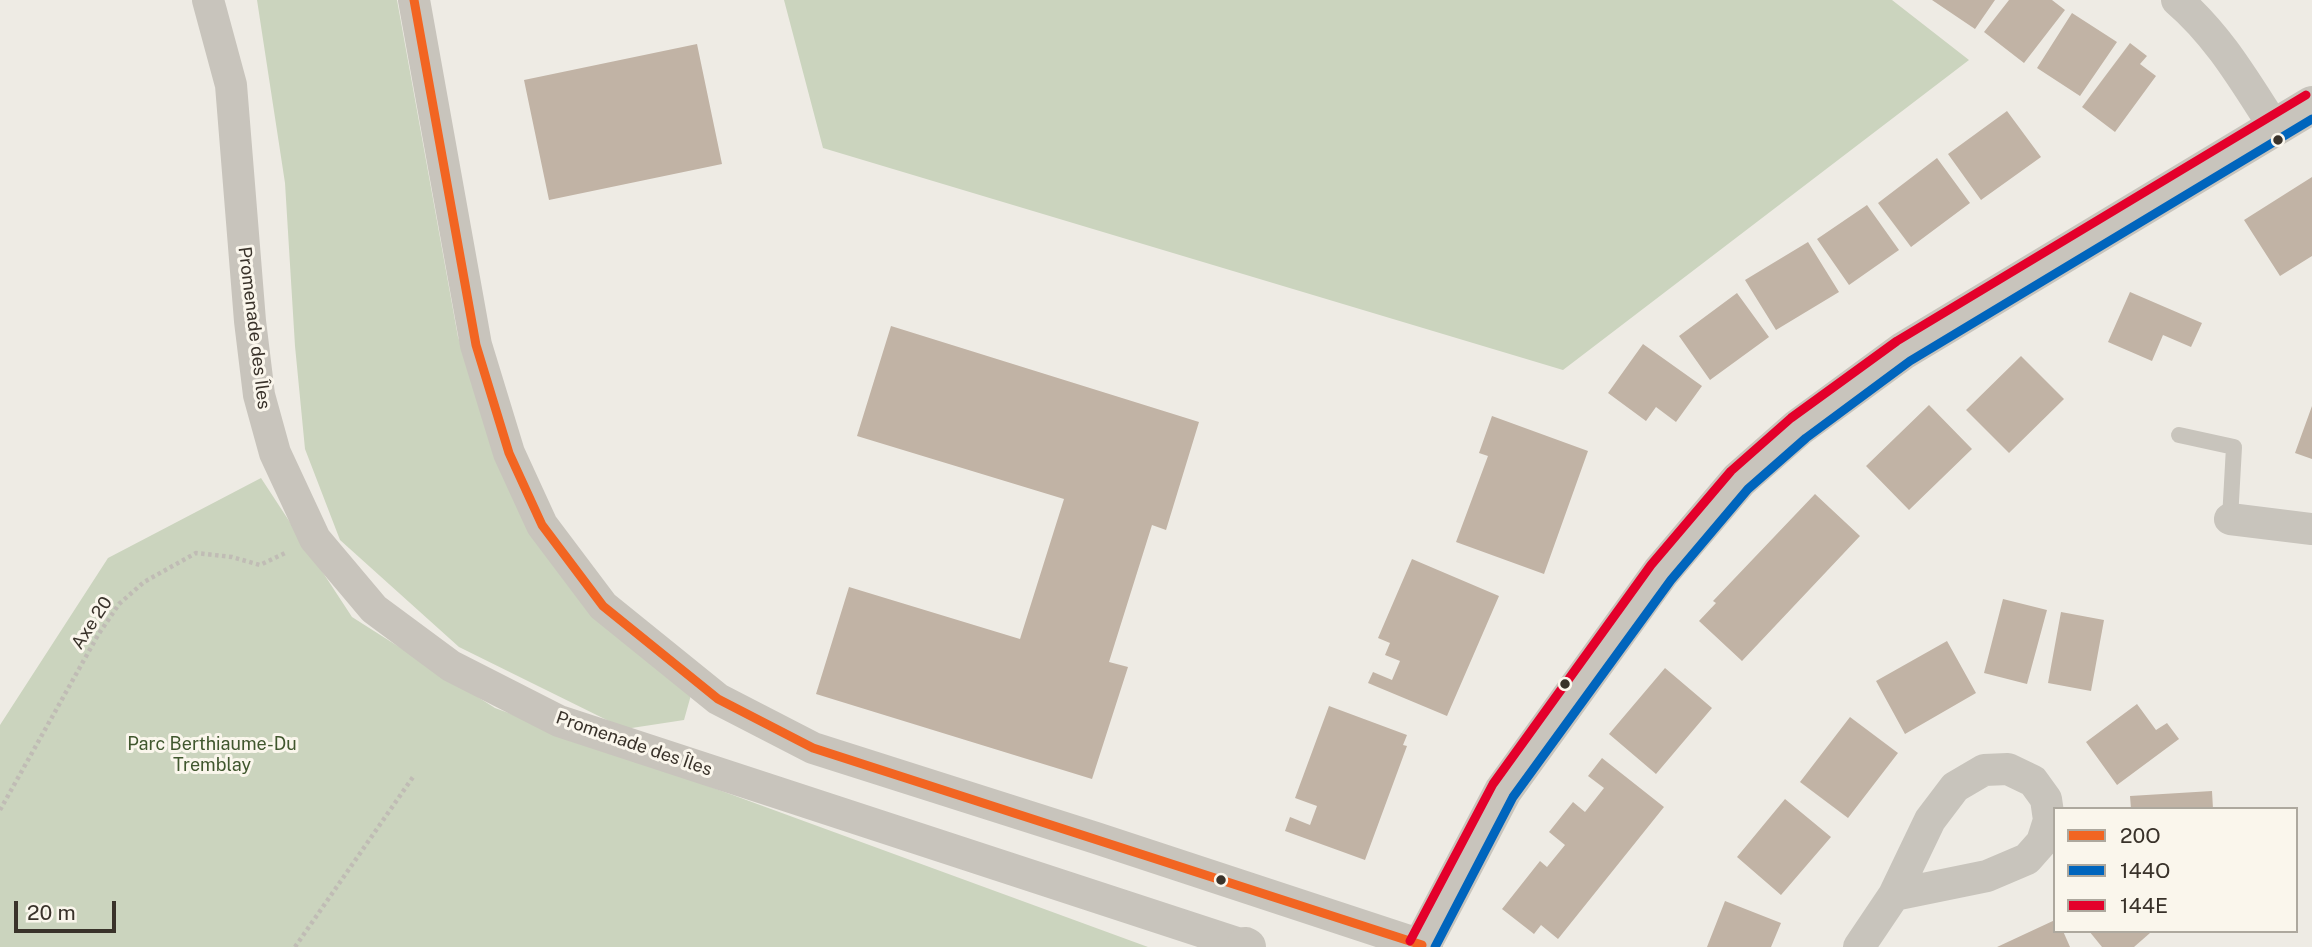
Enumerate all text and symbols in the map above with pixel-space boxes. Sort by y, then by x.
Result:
unlabelled marker [2271,133,2285,147]
street label: Promenade des Îles [233,245,275,411]
street label: Axe 20 [67,593,117,653]
unlabelled marker [1558,677,1572,691]
street label: Promenade des Îles [553,707,715,781]
park label: Parc Berthiaume-Du Tremblay [127,733,297,776]
legend [2053,807,2298,933]
text: 20O [2120,823,2161,848]
text: 144O [2120,858,2170,883]
unlabelled marker [1214,873,1228,887]
scale bar [18,888,119,932]
text: 144E [2120,893,2168,918]
text: 20 m [27,900,76,925]

